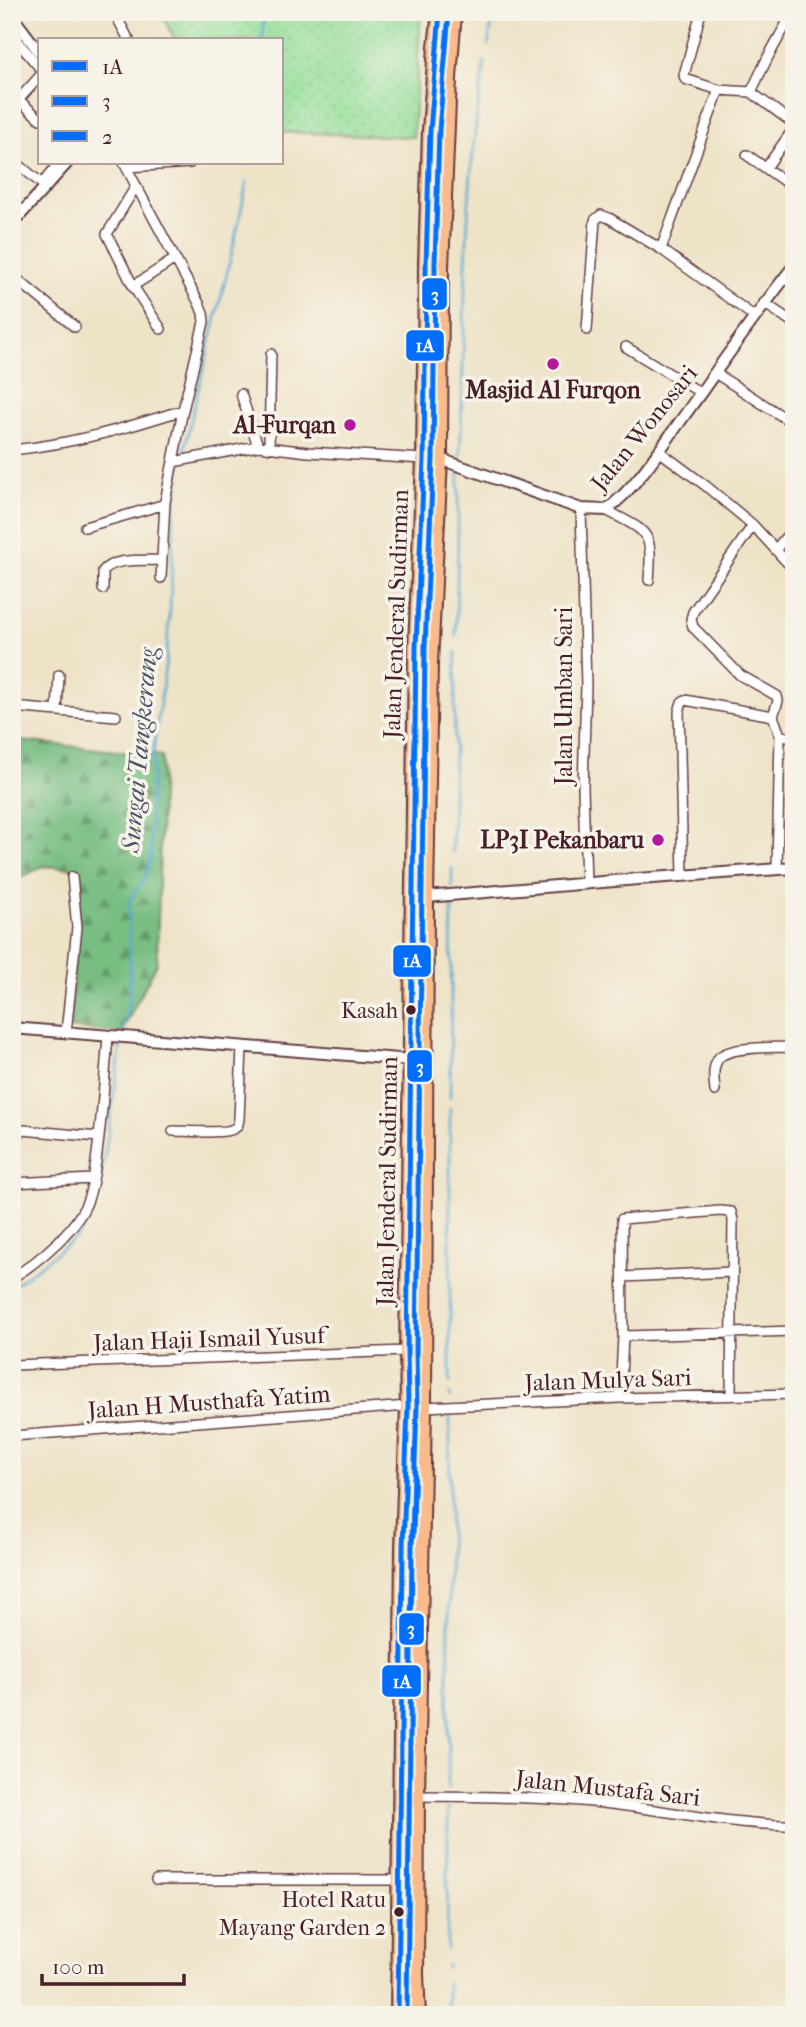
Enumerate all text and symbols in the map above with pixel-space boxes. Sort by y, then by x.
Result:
legend [38,38,284,164]
text: 1A [102,55,123,79]
text: 3 [102,89,111,113]
text: 2 [102,125,113,149]
line badge: 3 [421,277,448,311]
text: 3 [431,284,439,306]
line badge: 1A [405,329,445,362]
text: 1A [415,335,435,357]
marker: Masjid Al Furqon [545,356,561,372]
street label: Jalan Wonosari [584,359,703,498]
place label: Masjid Al Furqon [465,376,642,404]
place label: Al-Furqan [232,411,337,439]
marker: Al-Furqan [342,417,358,433]
street label: Jalan Jenderal Sudirman [378,489,414,741]
street label: Jalan Umban Sari [550,607,578,787]
water label: Sungai Tangkerang [115,645,164,855]
place label: LP3I Pekanbaru [480,826,644,854]
marker: LP3I Pekanbaru [650,832,666,848]
line badge: 1A [392,944,432,978]
text: 1A [402,950,422,972]
place label: Kasah [341,998,399,1024]
marker: Kasah [404,1003,418,1017]
line badge: 3 [406,1049,433,1083]
street label: Jalan Jenderal Sudirman [371,1056,403,1308]
text: 3 [416,1056,424,1078]
street label: Jalan Haji Ismail Yusuf [91,1321,330,1357]
street label: Jalan Mulya Sari [522,1363,692,1397]
street label: Jalan H Musthafa Yatim [85,1380,331,1425]
line badge: 3 [398,1612,425,1646]
text: 3 [407,1618,415,1640]
line badge: 1A [381,1664,422,1698]
text: 1A [392,1671,412,1693]
street label: Jalan Mustafa Sari [512,1764,702,1812]
place label: Hotel Ratu Mayang Garden 2 [219,1887,387,1941]
marker: Hotel Ratu Mayang Garden 2 [392,1905,406,1919]
scale bar [42,1943,184,1987]
text: 100 m [52,1955,105,1979]

